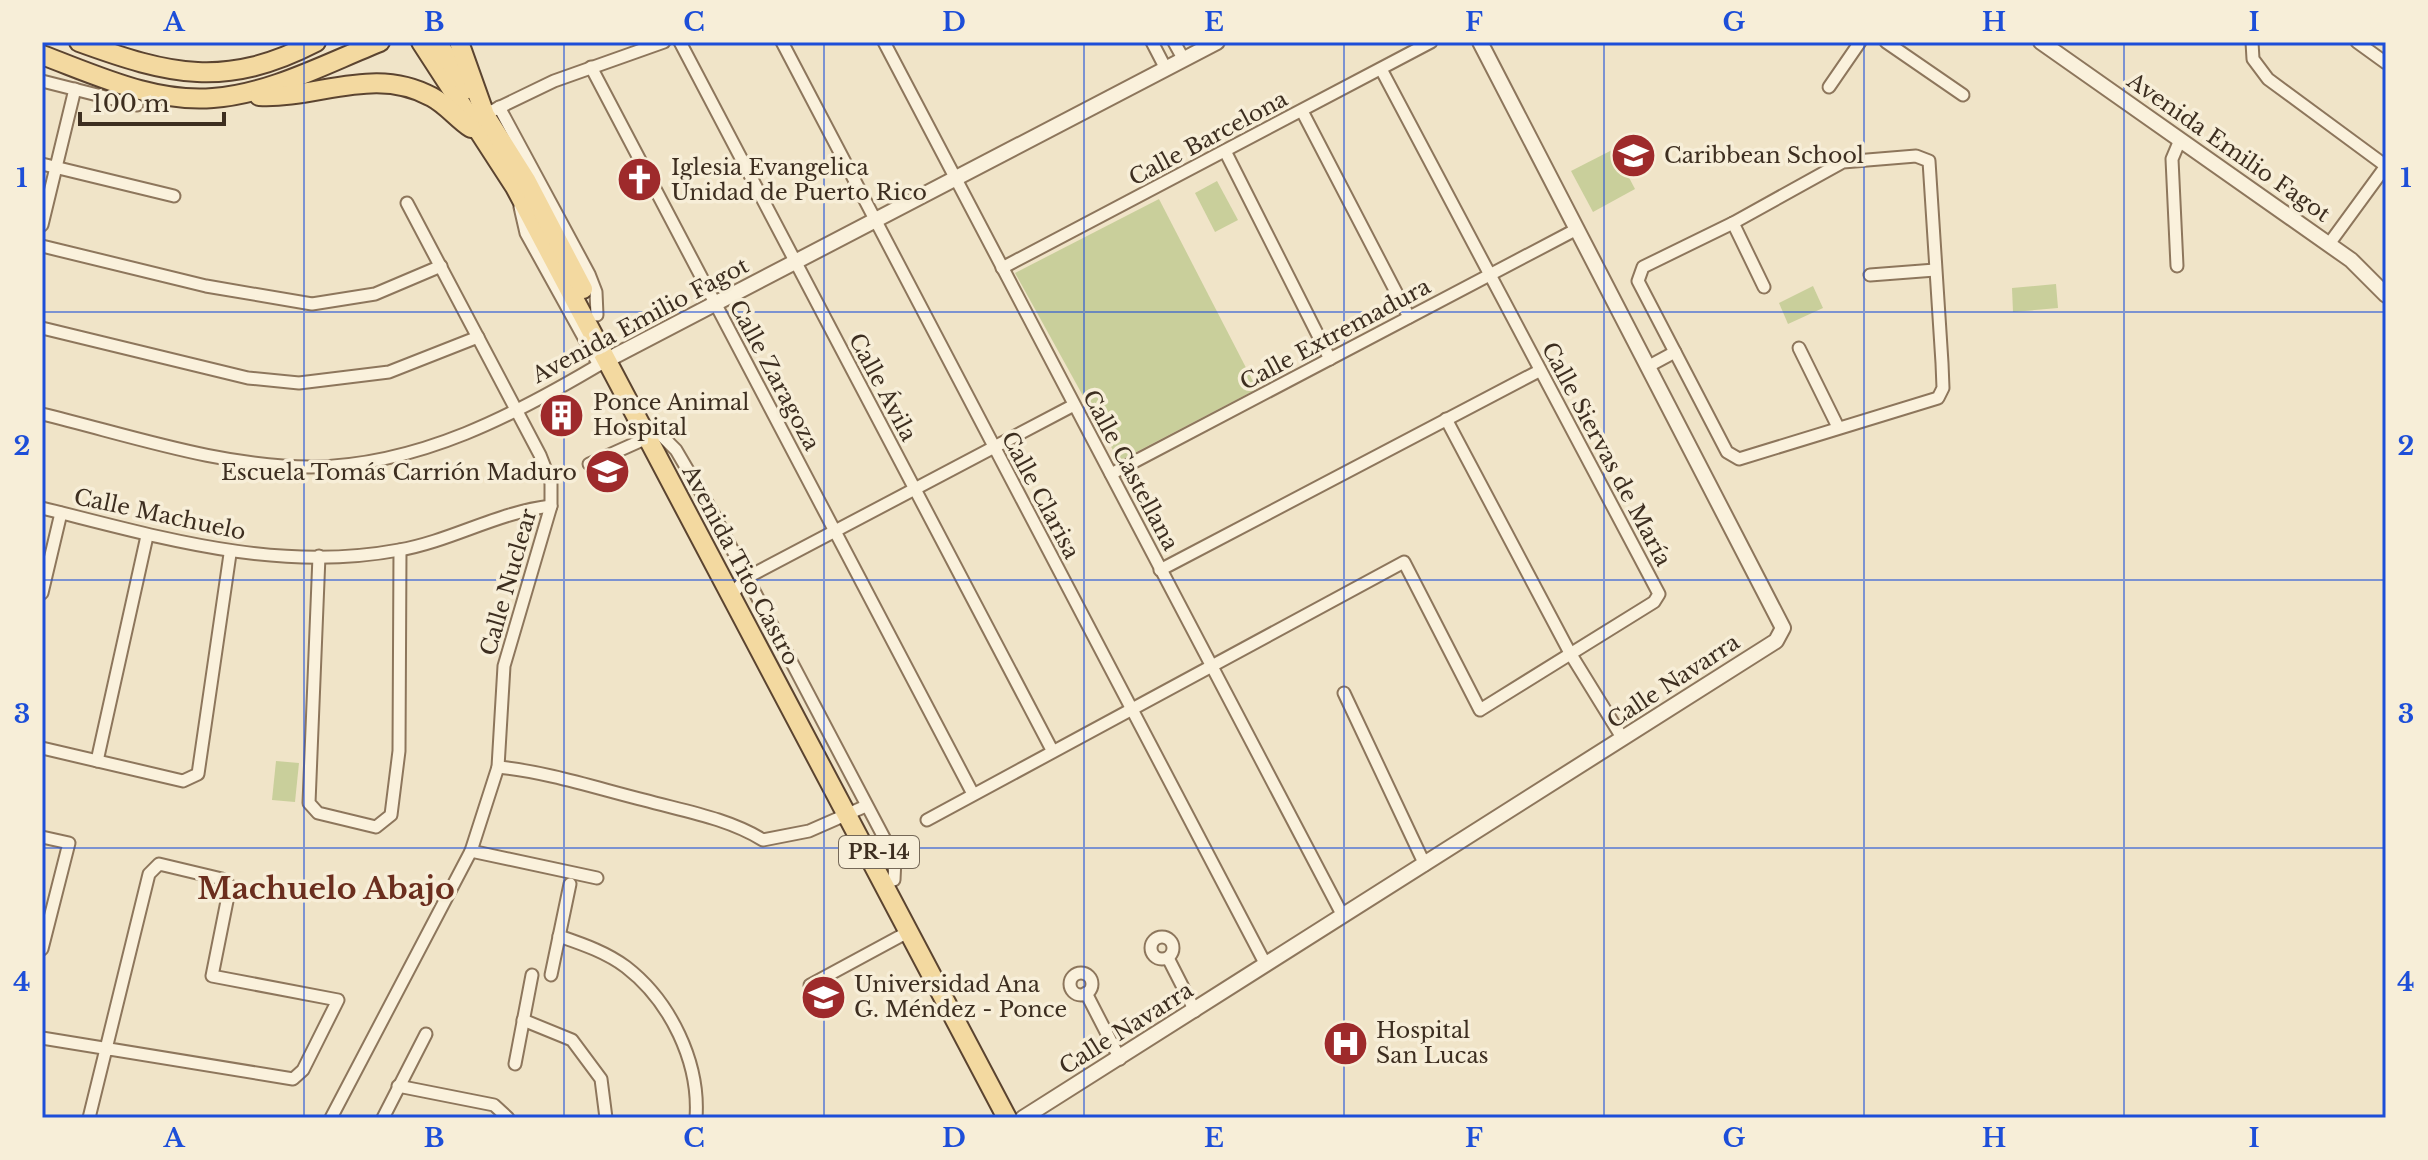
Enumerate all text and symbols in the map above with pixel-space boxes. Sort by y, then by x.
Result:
text: A [162,6,185,38]
text: B [424,6,444,38]
text: C [683,6,705,38]
text: D [942,6,966,38]
text: E [1204,6,1224,38]
text: F [1465,6,1483,38]
text: G [1723,6,1746,38]
text: H [1982,6,2006,38]
text: I [2248,6,2260,38]
street label: Avenida Emilio Fagot [2121,67,2336,228]
scale bar [80,76,224,126]
street label: Calle Barcelona [1124,85,1293,192]
text: 100 m [92,89,170,118]
school or university icon: Caribbean School [1609,131,1657,179]
place label: Caribbean School [1664,142,1864,169]
place label: Iglesia Evangelica Unidad de Puerto Rico [671,154,927,206]
church icon: Iglesia Evangelica Unidad de Puerto Rico [616,156,664,204]
text: 1 [16,162,28,194]
text: 1 [2400,162,2412,194]
street label: Avenida Emilio Fagot [526,252,754,389]
street label: Calle Extremadura [1235,272,1436,396]
street label: Calle Zaragoza [724,295,826,456]
street label: Calle Ávila [843,328,923,446]
street label: Calle Siervas de María [1536,338,1677,571]
street label: Calle Castellana [1077,385,1185,556]
place label: Ponce Animal Hospital [593,389,749,441]
building icon: Ponce Animal Hospital [538,391,586,439]
street label: Calle Clarisa [996,427,1086,564]
text: 2 [14,430,30,462]
text: 2 [2398,430,2414,462]
school or university icon: Escuela Tomás Carrión Maduro [584,448,632,496]
place label: Escuela Tomás Carrión Maduro [221,459,577,486]
street label: Avenida Tito Castro [676,460,805,670]
street label: Calle Machuelo [71,483,248,546]
street label: Calle Nuclear [475,505,542,659]
street label: Calle Navarra [1602,628,1745,734]
text: 3 [14,698,30,730]
text: 3 [2398,698,2414,730]
road number: PR-14 [839,836,919,868]
district label: Machuelo Abajo [197,870,455,907]
text: 4 [13,966,31,998]
text: 4 [2397,966,2415,998]
place label: Universidad Ana G. Méndez - Ponce [854,971,1067,1023]
school or university icon: Universidad Ana G. Méndez - Ponce [799,973,847,1021]
street label: Calle Navarra [1054,976,1199,1080]
place label: Hospital San Lucas [1376,1017,1489,1069]
hospital icon: Hospital San Lucas [1321,1019,1369,1067]
text: A [162,1122,185,1154]
text: B [424,1122,444,1154]
text: C [683,1122,705,1154]
text: D [942,1122,966,1154]
text: E [1204,1122,1224,1154]
text: F [1465,1122,1483,1154]
text: G [1723,1122,1746,1154]
text: H [1982,1122,2006,1154]
text: I [2248,1122,2260,1154]

